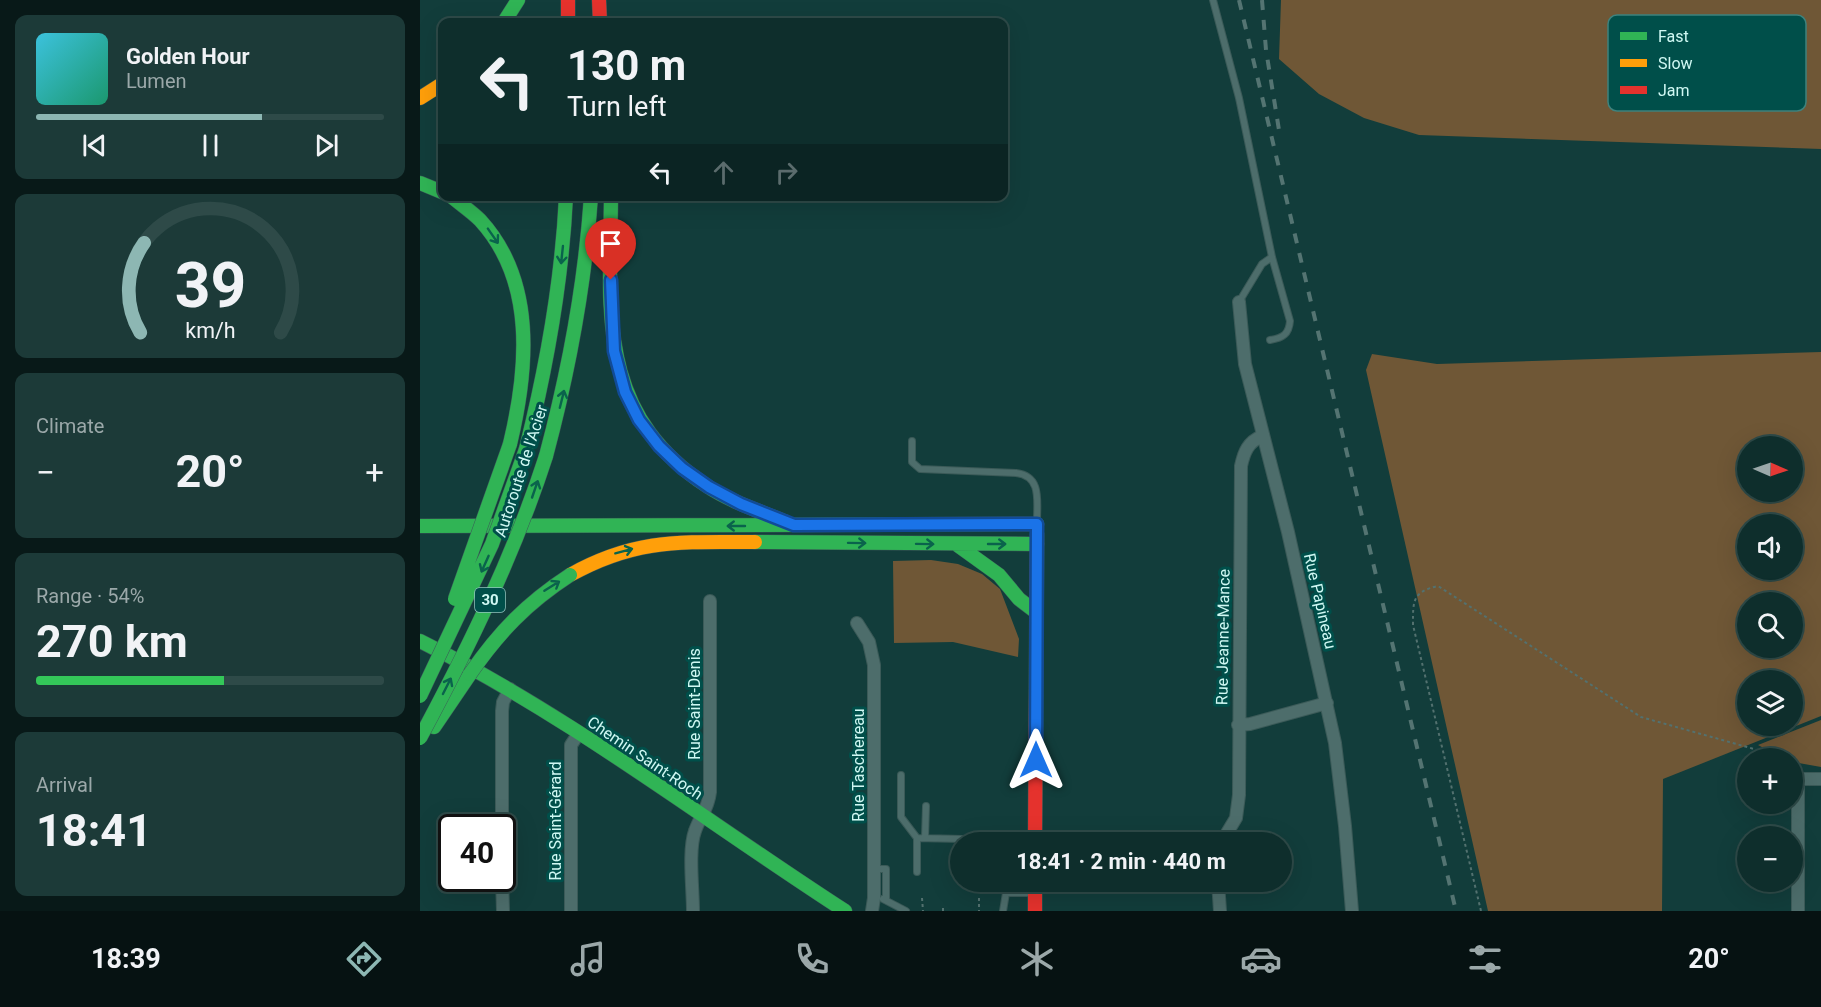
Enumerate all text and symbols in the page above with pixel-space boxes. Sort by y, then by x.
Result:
legend [1608,15,1806,111]
text: Fast [1658,27,1689,46]
text: 130 m [567,41,686,90]
icon: left [468,42,546,120]
text: Golden Hour [126,44,250,69]
text: Slow [1658,54,1693,73]
text: Lumen [126,69,187,93]
text: Jam [1658,81,1690,100]
text: Turn left [567,91,667,123]
icon: previous [78,129,111,162]
icon: pause [194,129,227,162]
icon: next [310,129,343,162]
icon: left [644,156,677,189]
icon: ahead [707,156,740,189]
icon: right [770,156,803,189]
pin [585,218,636,280]
one-way arrow [487,227,499,243]
icon: arrive [594,227,627,260]
one-way arrow [556,244,567,264]
text: 39 [174,249,246,322]
text: km/h [185,319,235,344]
one-way arrow [556,390,568,409]
street label: Autoroute de l'Acier [491,402,552,540]
text: Climate [36,414,104,438]
north arrow [1737,436,1803,502]
map controls [1737,436,1803,892]
text: 20° [175,445,245,498]
text: − [36,453,55,492]
text: + [365,453,384,492]
one-way arrow [531,480,542,499]
button: sound [1737,514,1803,580]
one-way arrow [726,520,746,532]
one-way arrow [846,537,866,549]
one-way arrow [914,538,934,550]
one-way arrow [986,538,1006,550]
one-way arrow [614,545,633,556]
street label: Rue Papineau [1300,551,1340,651]
one-way arrow [479,554,490,572]
street label: Rue Jeanne-Mance [1212,569,1234,705]
one-way arrow [543,580,560,592]
text: Range · 54% [36,584,144,608]
road number: 30 [475,588,505,612]
button: search [1737,592,1803,658]
text: 270 km [36,615,188,668]
street label: Rue Saint-Denis [685,648,704,760]
button: layers [1737,670,1803,736]
one-way arrow [441,678,453,695]
street label: Rue Taschereau [849,708,868,822]
street label: Chemin Saint-Roch [584,712,706,804]
position arrow [1004,728,1068,792]
button: + [1737,748,1803,814]
street label: Rue Saint-Gérard [546,761,565,881]
text: Arrival [36,773,93,797]
text: 18:41 [36,804,152,857]
speed limit sign: 40 [438,814,516,892]
button: − [1737,826,1803,892]
text: 18:41 · 2 min · 440 m [1016,849,1226,874]
icon: directions [343,938,385,980]
icon: music [567,938,609,980]
icon: phone [791,938,833,980]
icon: climate [1016,938,1058,980]
icon: car [1240,938,1282,980]
icon: filters [1464,938,1506,980]
text: 18:39 [91,943,161,975]
text: 20° [1688,943,1730,975]

